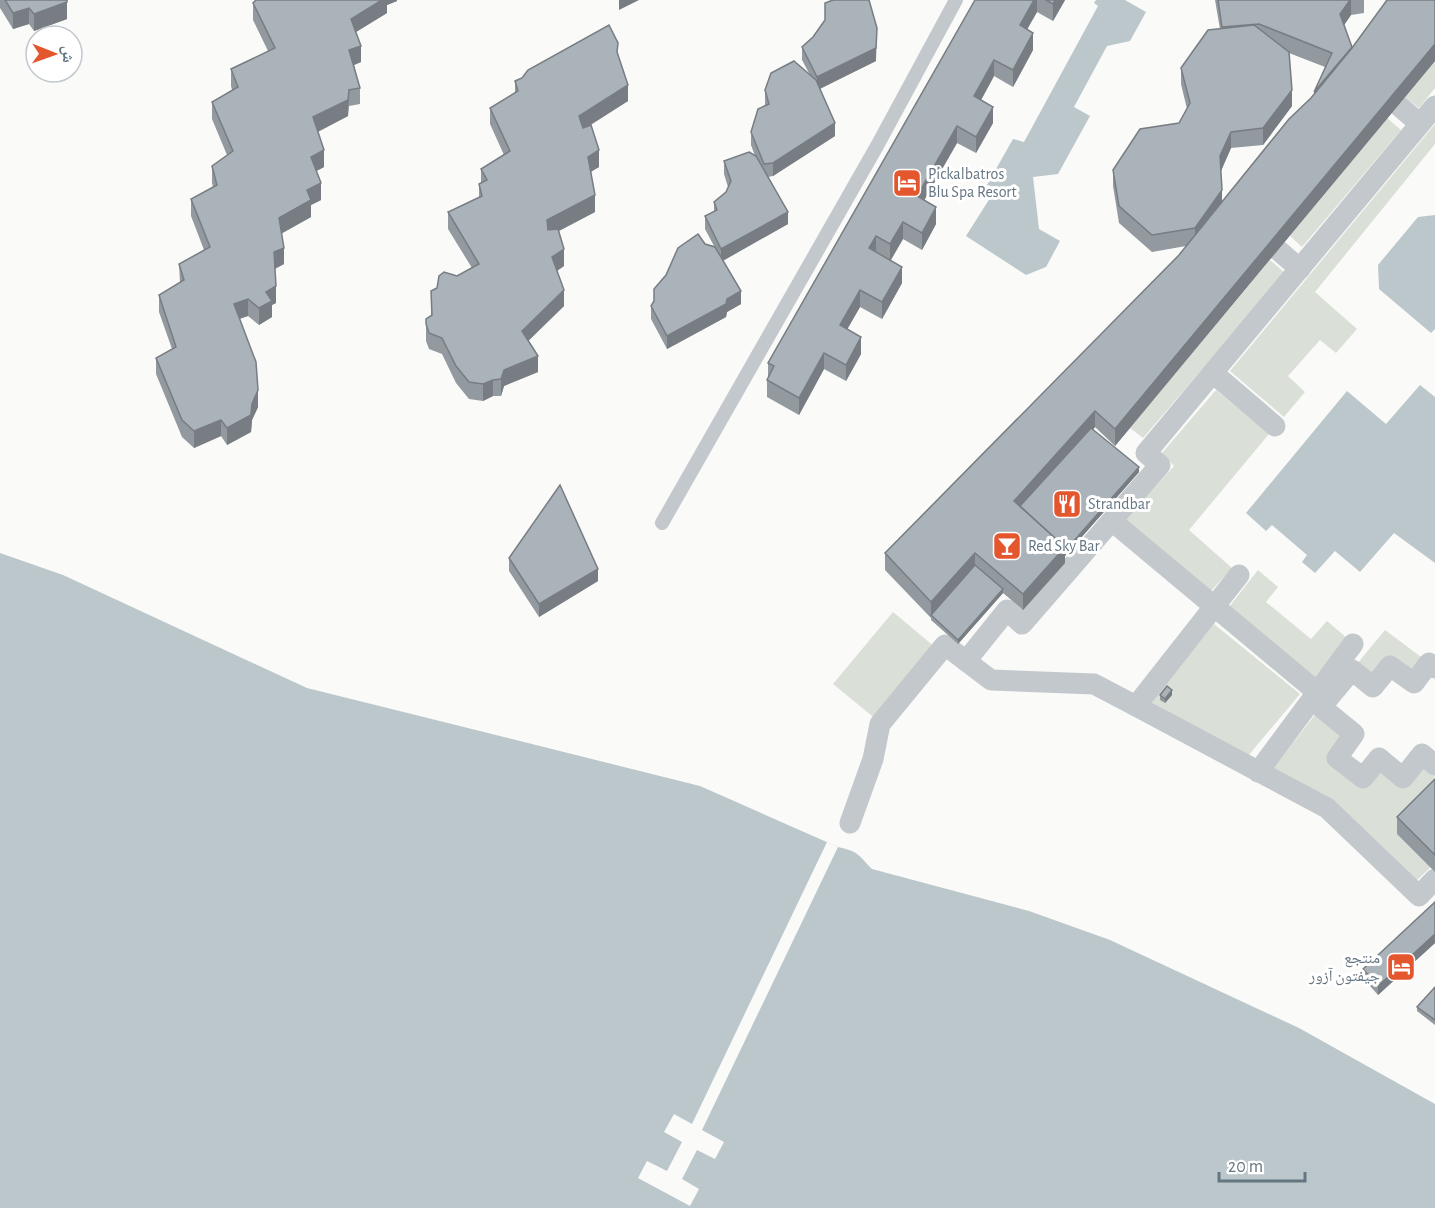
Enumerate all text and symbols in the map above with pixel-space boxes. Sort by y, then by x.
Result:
north arrow [24,24,84,84]
text: ش [59,46,76,63]
place label: Pickalbatros Blu Spa Resort [928,166,1017,200]
hotel icon: Pickalbatros Blu Spa Resort [891,167,923,199]
restaurant icon: Strandbar [1051,488,1083,520]
place label: Strandbar [1088,496,1151,512]
bar icon: Red Sky Bar [991,530,1023,562]
place label: Red Sky Bar [1028,538,1101,555]
place label: منتجع جيفتون آزور [1308,950,1380,986]
hotel icon: منتجع جيفتون آزور [1385,951,1417,983]
scale bar [1219,1145,1304,1183]
text: 20 m [1228,1158,1263,1176]

